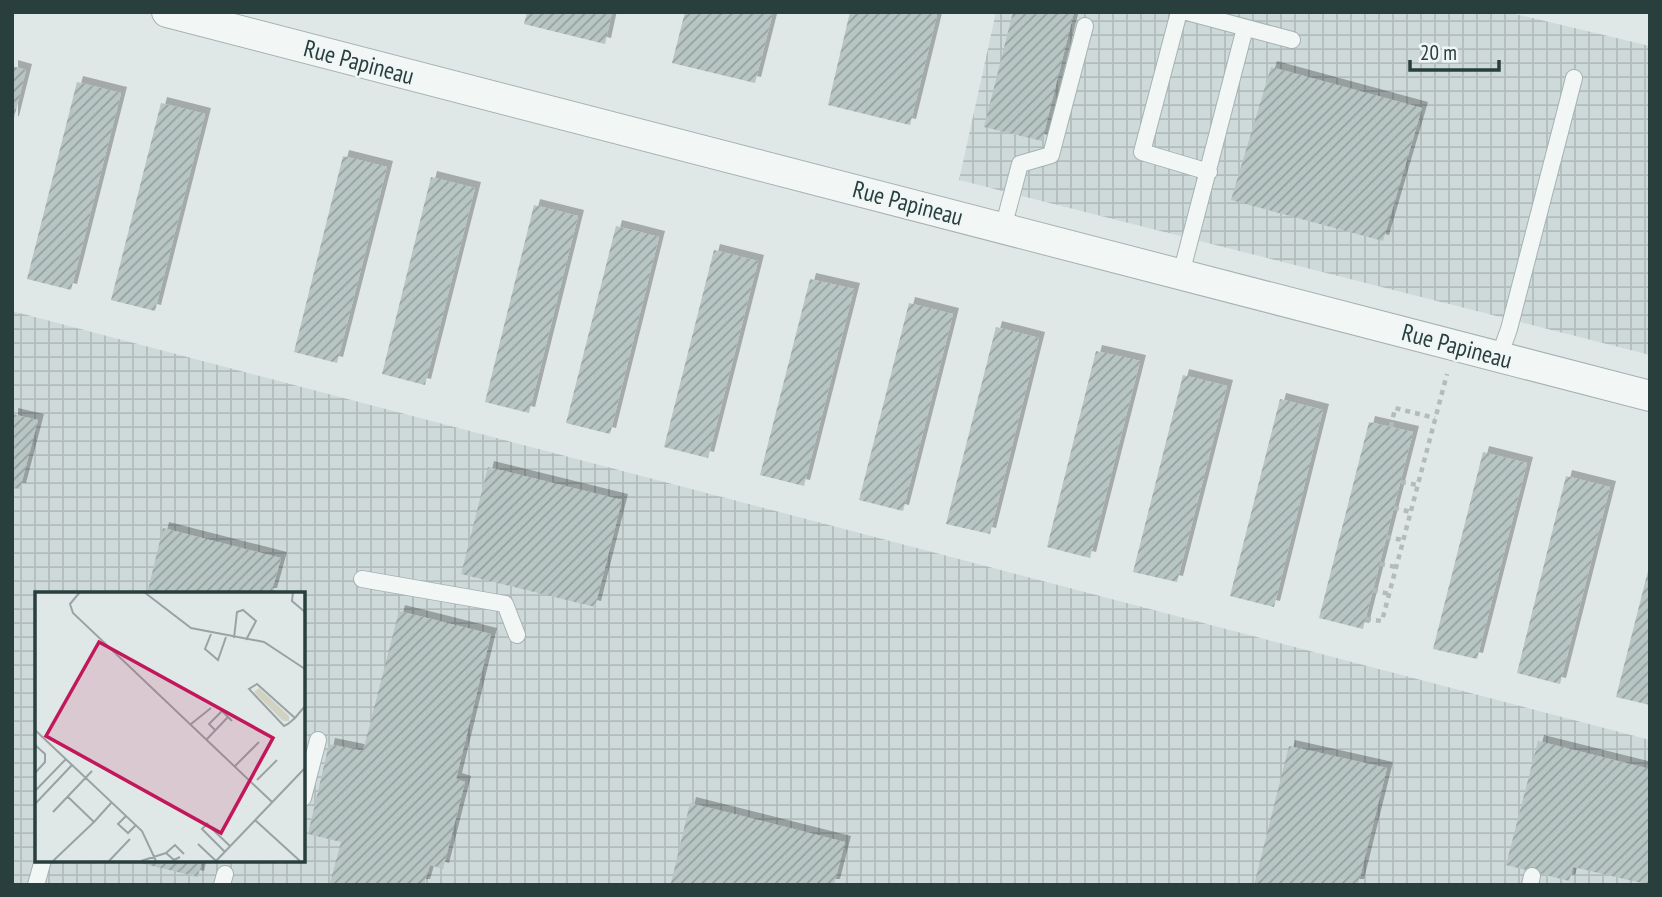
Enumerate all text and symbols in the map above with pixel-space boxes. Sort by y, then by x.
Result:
scale bar [1410,28,1499,72]
street label: Rue Papineau [300,32,418,92]
text: 20 m [1420,39,1457,66]
street label: Rue Papineau [849,173,967,233]
street label: Rue Papineau [1398,316,1516,376]
inset map [35,592,304,862]

